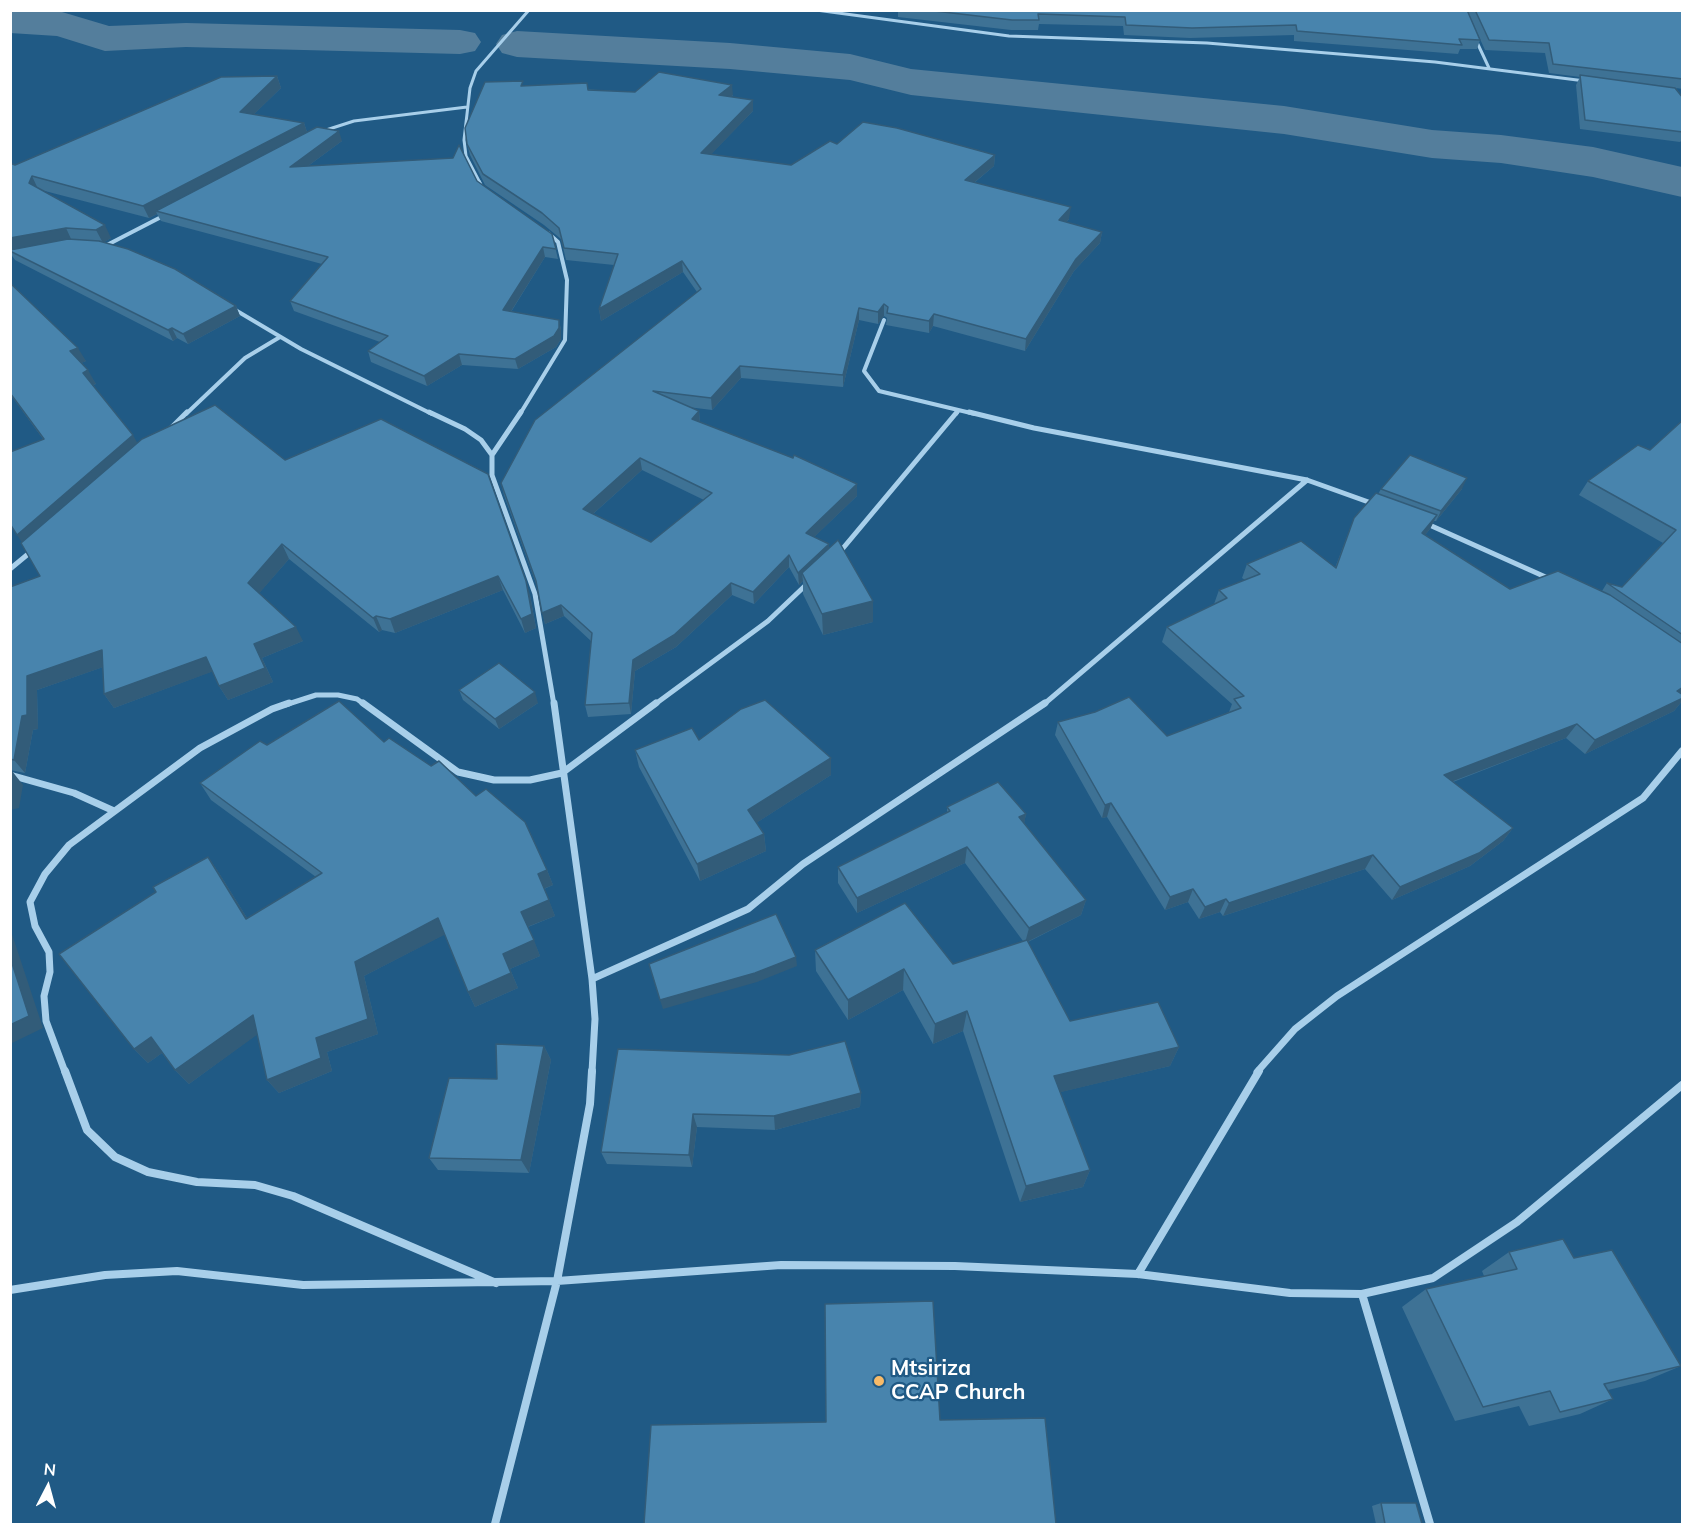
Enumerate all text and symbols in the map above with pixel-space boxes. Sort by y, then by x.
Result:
place label: Mtsiriza CCAP Church [891,1356,1025,1406]
marker: Mtsiriza CCAP Church [872,1374,886,1388]
north arrow [18,1457,78,1517]
text: N [43,1459,57,1480]

